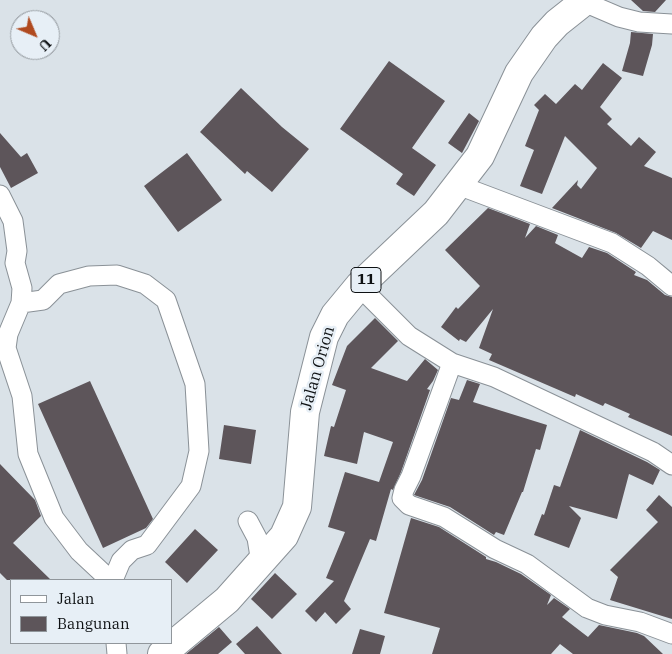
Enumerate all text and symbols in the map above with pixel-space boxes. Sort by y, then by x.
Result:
north arrow [10,10,60,60]
text: U [35,35,55,55]
road number: 11 [351,268,381,292]
street label: Jalan Orion [297,324,339,412]
legend [10,579,172,644]
text: Jalan [57,589,94,608]
text: Bangunan [57,614,130,633]

